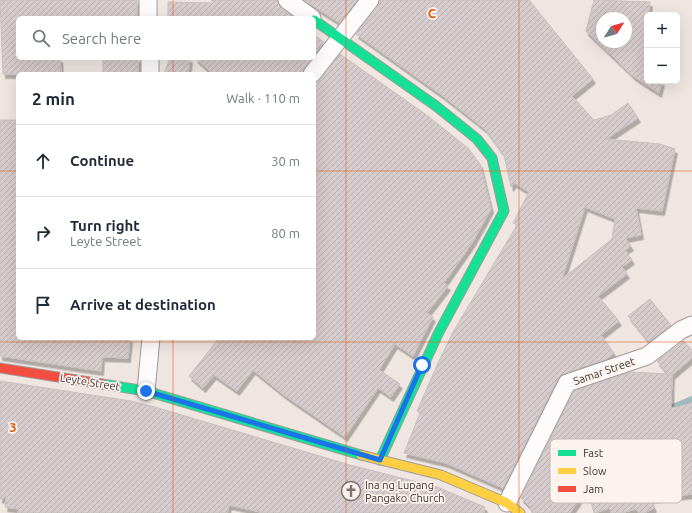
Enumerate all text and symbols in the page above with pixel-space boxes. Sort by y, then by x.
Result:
text: C [428,6,437,20]
north arrow [596,12,632,48]
map controls [644,12,680,84]
button: + [644,12,680,48]
search box [16,16,316,60]
icon: search [30,27,52,49]
text: Search here [62,30,141,47]
button: − [644,48,680,84]
text: 2 min [32,89,75,108]
text: Walk · 110 m [226,91,300,105]
icon: ahead [32,150,54,172]
text: Continue [70,152,134,169]
text: 30 m [271,154,300,168]
text: Turn right [70,217,140,234]
icon: right [32,222,54,244]
text: 80 m [271,226,300,240]
text: Leyte Street [70,234,142,248]
icon: arrive [32,294,54,316]
text: Arrive at destination [70,296,216,313]
street label: Samar Street [572,355,637,387]
route start [413,356,431,374]
street label: Leyte Street [59,371,122,393]
route end [137,382,155,400]
text: 3 [9,420,17,434]
legend [550,439,682,503]
text: Fast [583,447,604,459]
text: Slow [583,465,607,477]
place label: Ina ng Lupang Pangako Church [365,479,445,504]
church icon: Ina ng Lupang Pangako Church [340,480,362,502]
text: Jam [583,483,604,495]

